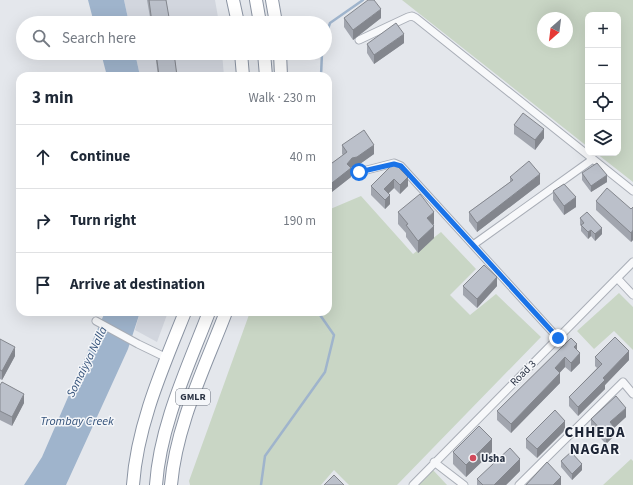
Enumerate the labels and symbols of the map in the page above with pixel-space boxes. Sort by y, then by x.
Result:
north arrow [537,12,573,48]
route start [350,163,368,181]
water label: Somaiyya Nalla [63,323,112,400]
route end [549,329,567,347]
street label: Road 3 [507,357,539,389]
road number: GMLR [176,389,210,405]
water label: Trombay Creek [40,413,114,430]
district label: CHHEDA NAGAR [564,422,626,460]
place label: Usha [481,451,505,466]
marker: Usha [468,453,478,463]

